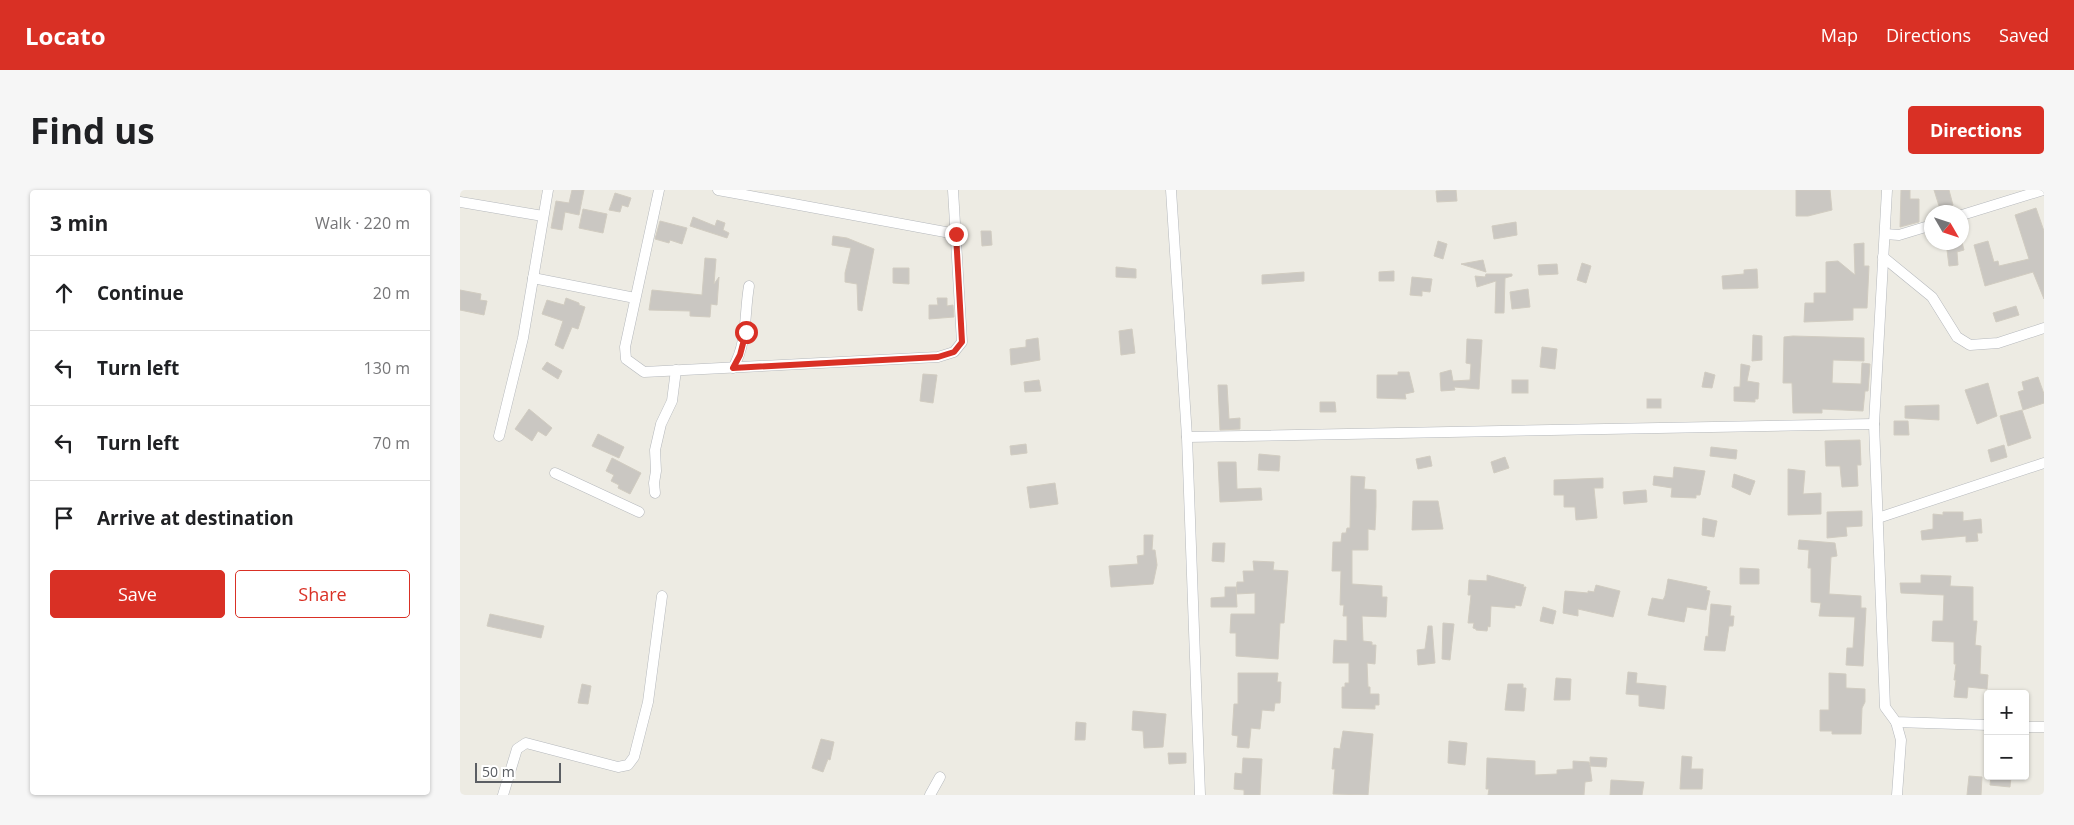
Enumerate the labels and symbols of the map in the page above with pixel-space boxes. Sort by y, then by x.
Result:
north arrow [1924,205,1969,250]
route end [945,223,968,246]
route start [735,321,758,344]
scale bar [475,760,561,783]

